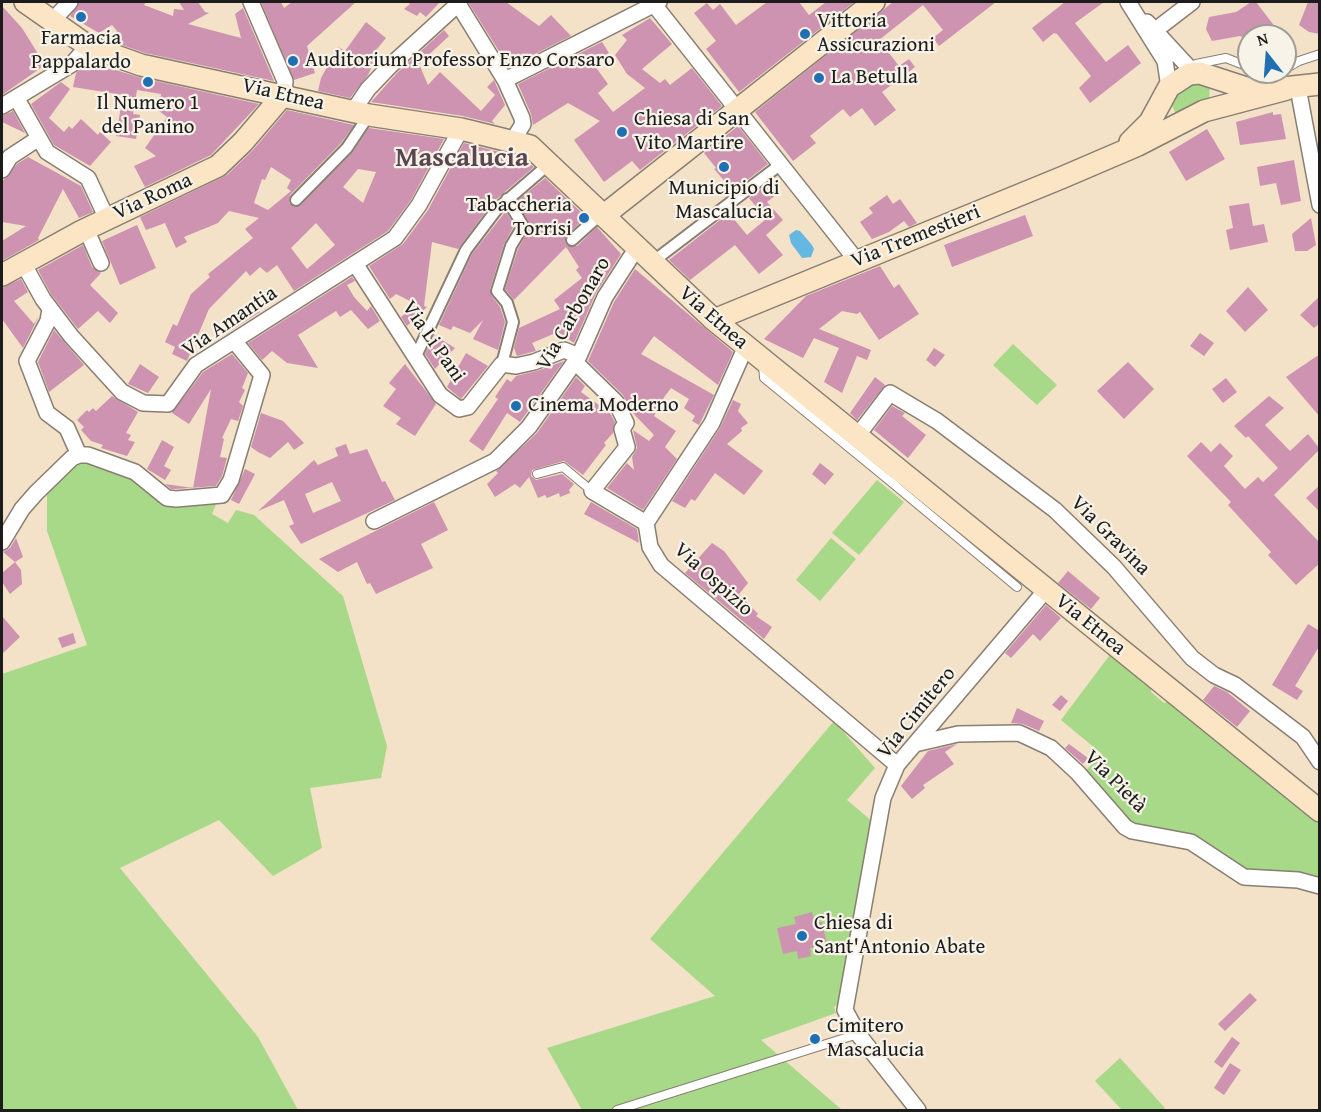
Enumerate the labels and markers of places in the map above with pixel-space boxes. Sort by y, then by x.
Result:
place label: Vittoria Assicurazioni [817,9,935,59]
marker: Farmacia Pappalardo [74,10,88,24]
place label: Farmacia Pappalardo [31,26,131,76]
marker: Vittoria Assicurazioni [798,27,812,41]
place label: Auditorium Professor Enzo Corsaro [305,48,615,74]
marker: Auditorium Professor Enzo Corsaro [286,54,300,68]
place label: La Betulla [831,65,918,91]
marker: La Betulla [812,71,826,85]
marker: Il Numero 1 del Panino [141,75,155,89]
place label: Il Numero 1 del Panino [97,91,199,141]
place label: Chiesa di San Vito Martire [634,107,750,157]
marker: Chiesa di San Vito Martire [615,125,629,139]
marker: Municipio di Mascalucia [717,160,731,174]
place label: Municipio di Mascalucia [668,176,780,226]
place label: Tabaccheria Torrisi [466,193,572,243]
marker: Tabaccheria Torrisi [577,211,591,225]
place label: Cinema Moderno [528,393,679,419]
marker: Cinema Moderno [509,399,523,413]
place label: Chiesa di Sant'Antonio Abate [814,911,985,961]
marker: Chiesa di Sant'Antonio Abate [795,929,809,943]
place label: Cimitero Mascalucia [827,1014,924,1064]
marker: Cimitero Mascalucia [808,1032,822,1046]

